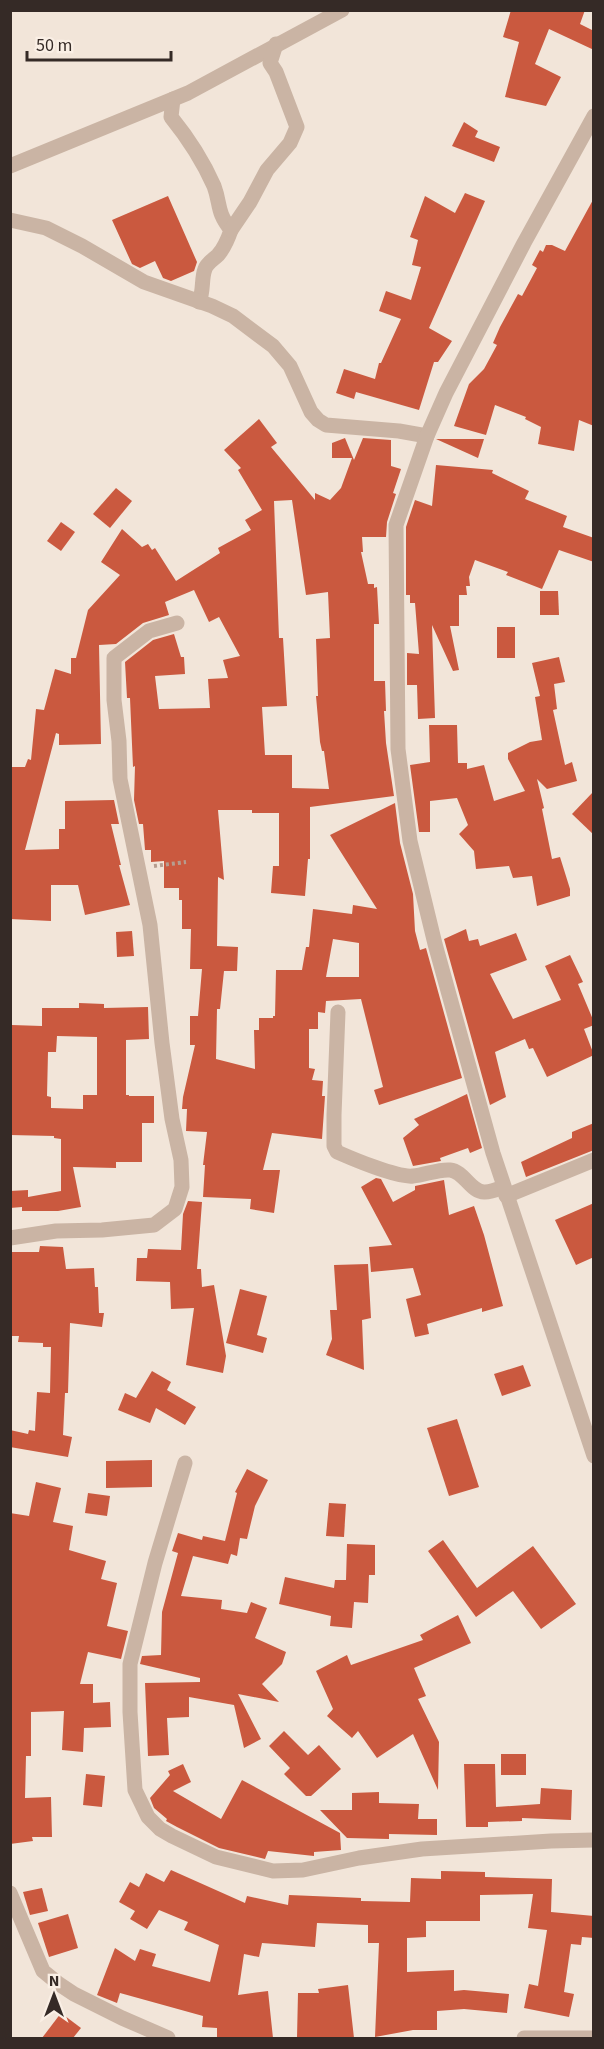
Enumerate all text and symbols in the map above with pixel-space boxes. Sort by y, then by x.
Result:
scale bar [27,24,171,62]
text: 50 m [36,33,72,58]
north arrow [24,1965,84,2025]
text: N [49,1970,59,1992]

